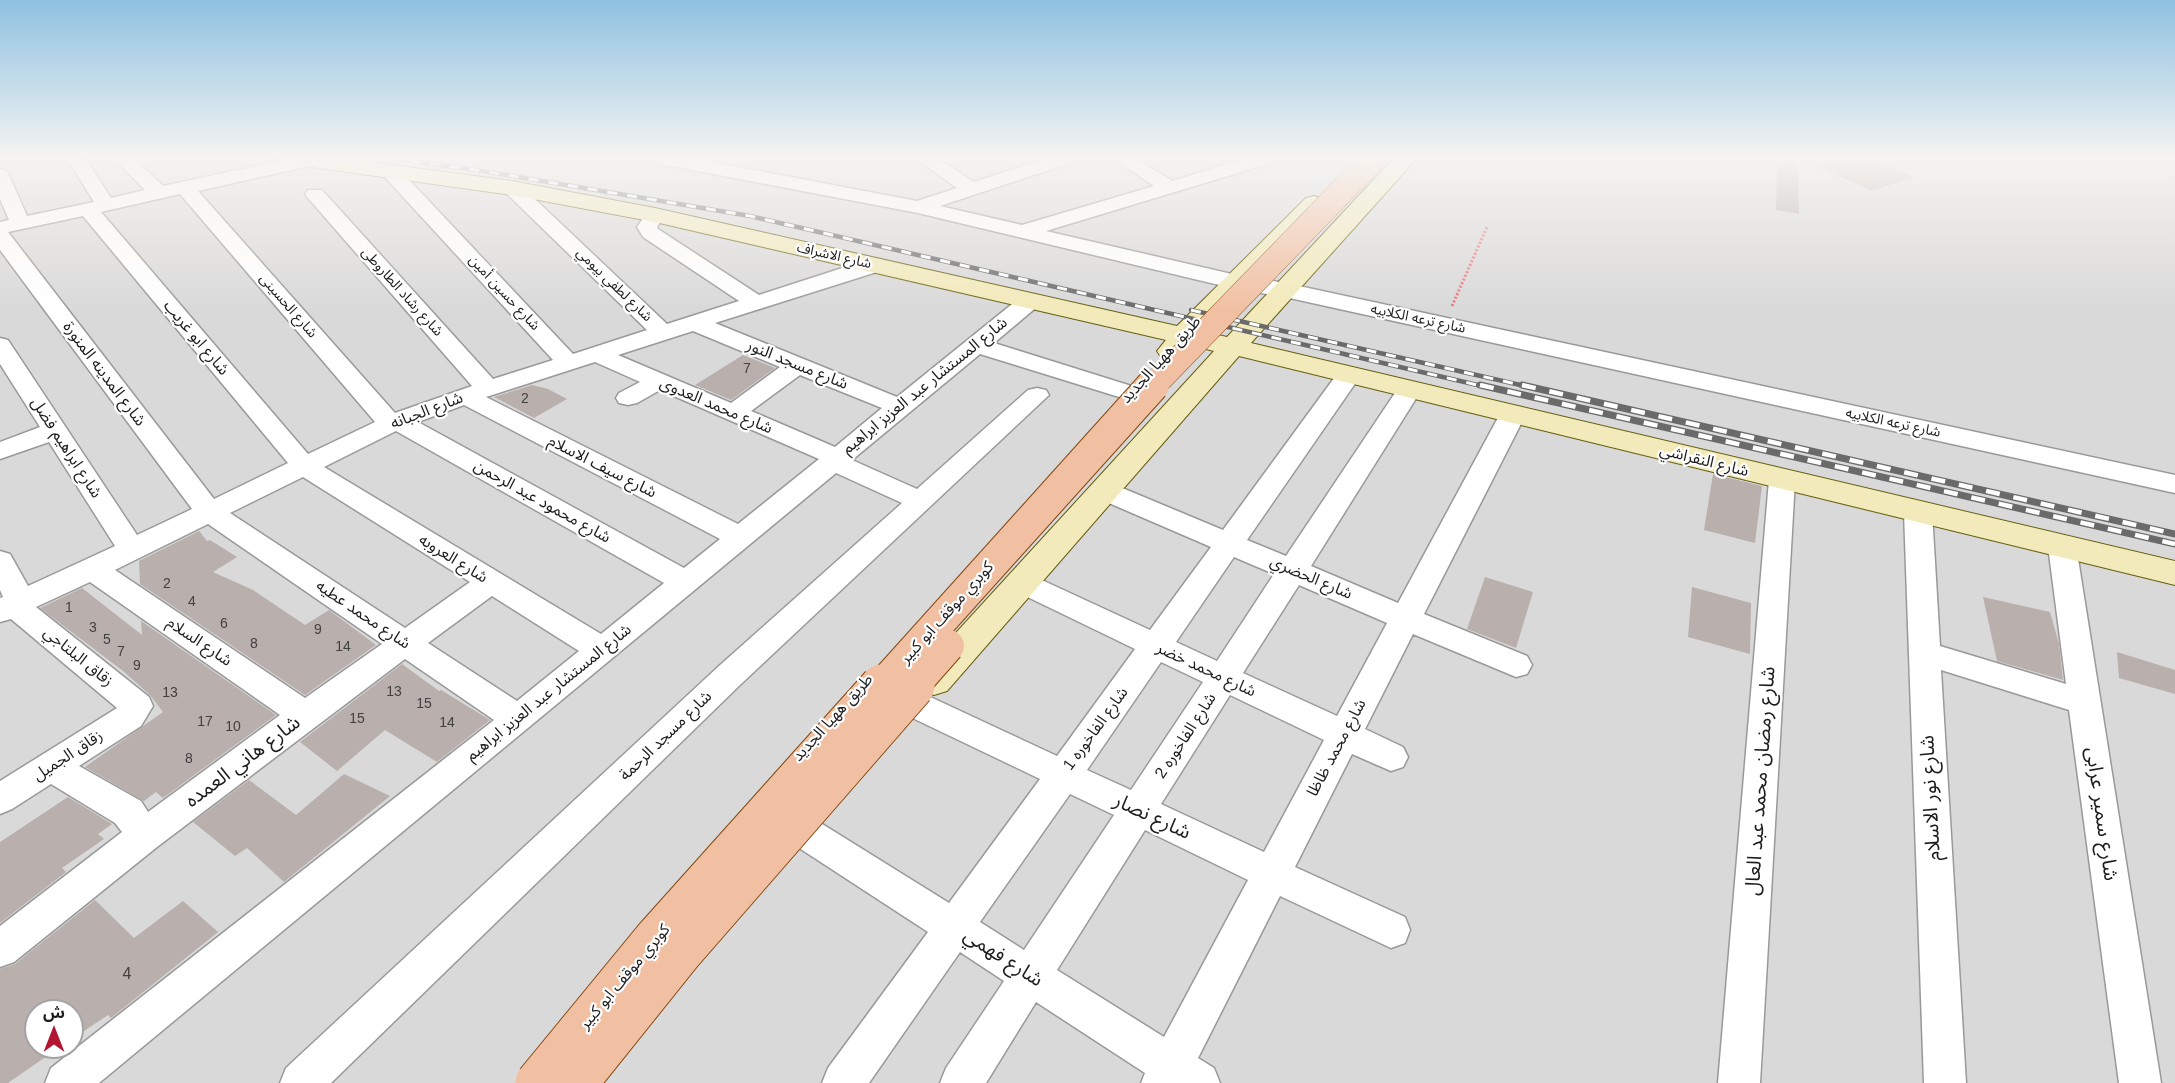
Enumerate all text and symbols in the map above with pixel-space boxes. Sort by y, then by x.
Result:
street label: شارع الاشراف [795,239,873,273]
street label: شارع رشاد الطاروطى [358,244,446,340]
street label: شارع لطفي بيومي [573,245,655,325]
street label: شارع حسين أمين [465,252,543,334]
street label: شارع الحسينى [256,271,320,341]
street label: شارع ابو غريب [159,297,233,379]
street label: شارع ترعه الكلابيه [1369,301,1467,337]
street label: طريق ههيا الجديد [1117,312,1205,408]
street label: شارع المستشار عبد العزيز ابراهيم [838,313,1012,459]
street label: شارع المدينه المنورة [58,318,150,430]
street label: شارع مسجد النور [743,336,851,394]
house number: 7 [743,361,751,377]
street label: شارع محمد العدوى [657,374,775,438]
street label: شارع الجبانه [388,388,466,434]
house number: 2 [521,391,529,407]
street label: شارع ابراهيم فضل [26,394,106,502]
street label: شارع ترعه الكلابيه [1844,405,1942,441]
street label: شارع سيف الاسلام [545,431,659,503]
street label: شارع النقراشي [1657,441,1751,481]
street label: شارع محمود عبد الرحمن [470,456,614,548]
street label: شارع العروبه [415,530,491,588]
street label: شارع الحضري [1267,552,1355,604]
street label: كوبري موقف ابو كبير [896,558,998,668]
house number: 2 [163,576,171,592]
street label: شارع محمد عطيه [312,576,414,654]
house number: 4 [188,594,196,610]
house number: 1 [65,600,73,616]
street label: شارع السلام [163,613,235,671]
house number: 6 [220,616,228,632]
house number: 3 [89,620,97,636]
street label: شارع المستشار عبد العزيز ابراهيم [462,620,636,766]
house number: 9 [314,622,322,638]
street label: زقاق البلتاجي [39,623,117,691]
house number: 5 [103,632,111,648]
house number: 8 [250,636,258,652]
house number: 14 [335,639,351,655]
street label: شارع محمد خضر [1153,639,1259,701]
house number: 7 [117,644,125,660]
house number: 9 [133,658,141,674]
street label: شارع رمضان محمد عبد العال [1741,666,1781,896]
street label: طريق ههيا الجديد [789,670,877,766]
house number: 13 [386,684,402,700]
street label: شارع الفاخوره 1 [1059,684,1133,774]
house number: 13 [162,685,178,701]
street label: شارع مسجد الرحمة [616,687,716,785]
street label: شارع الفاخوره 2 [1151,690,1221,782]
house number: 15 [416,696,432,712]
street label: شارع محمد ظاظا [1303,696,1371,800]
street label: شارع هاني العمده [181,711,305,813]
house number: 15 [349,711,365,727]
house number: 17 [197,714,213,730]
house number: 14 [439,715,455,731]
house number: 10 [225,719,241,735]
street label: زقاق الجميل [30,726,106,786]
street label: شارع نور الاسلام [1916,734,1946,862]
street label: شارع سمير عرابى [2080,745,2122,883]
house number: 8 [185,751,193,767]
street label: شارع نصار [1110,789,1194,845]
street label: كوبري موقف ابو كبير [576,921,674,1033]
street label: شارع فهمي [959,923,1047,993]
house number: 4 [123,965,131,985]
north arrow [24,999,84,1059]
text: ش [43,1004,65,1021]

